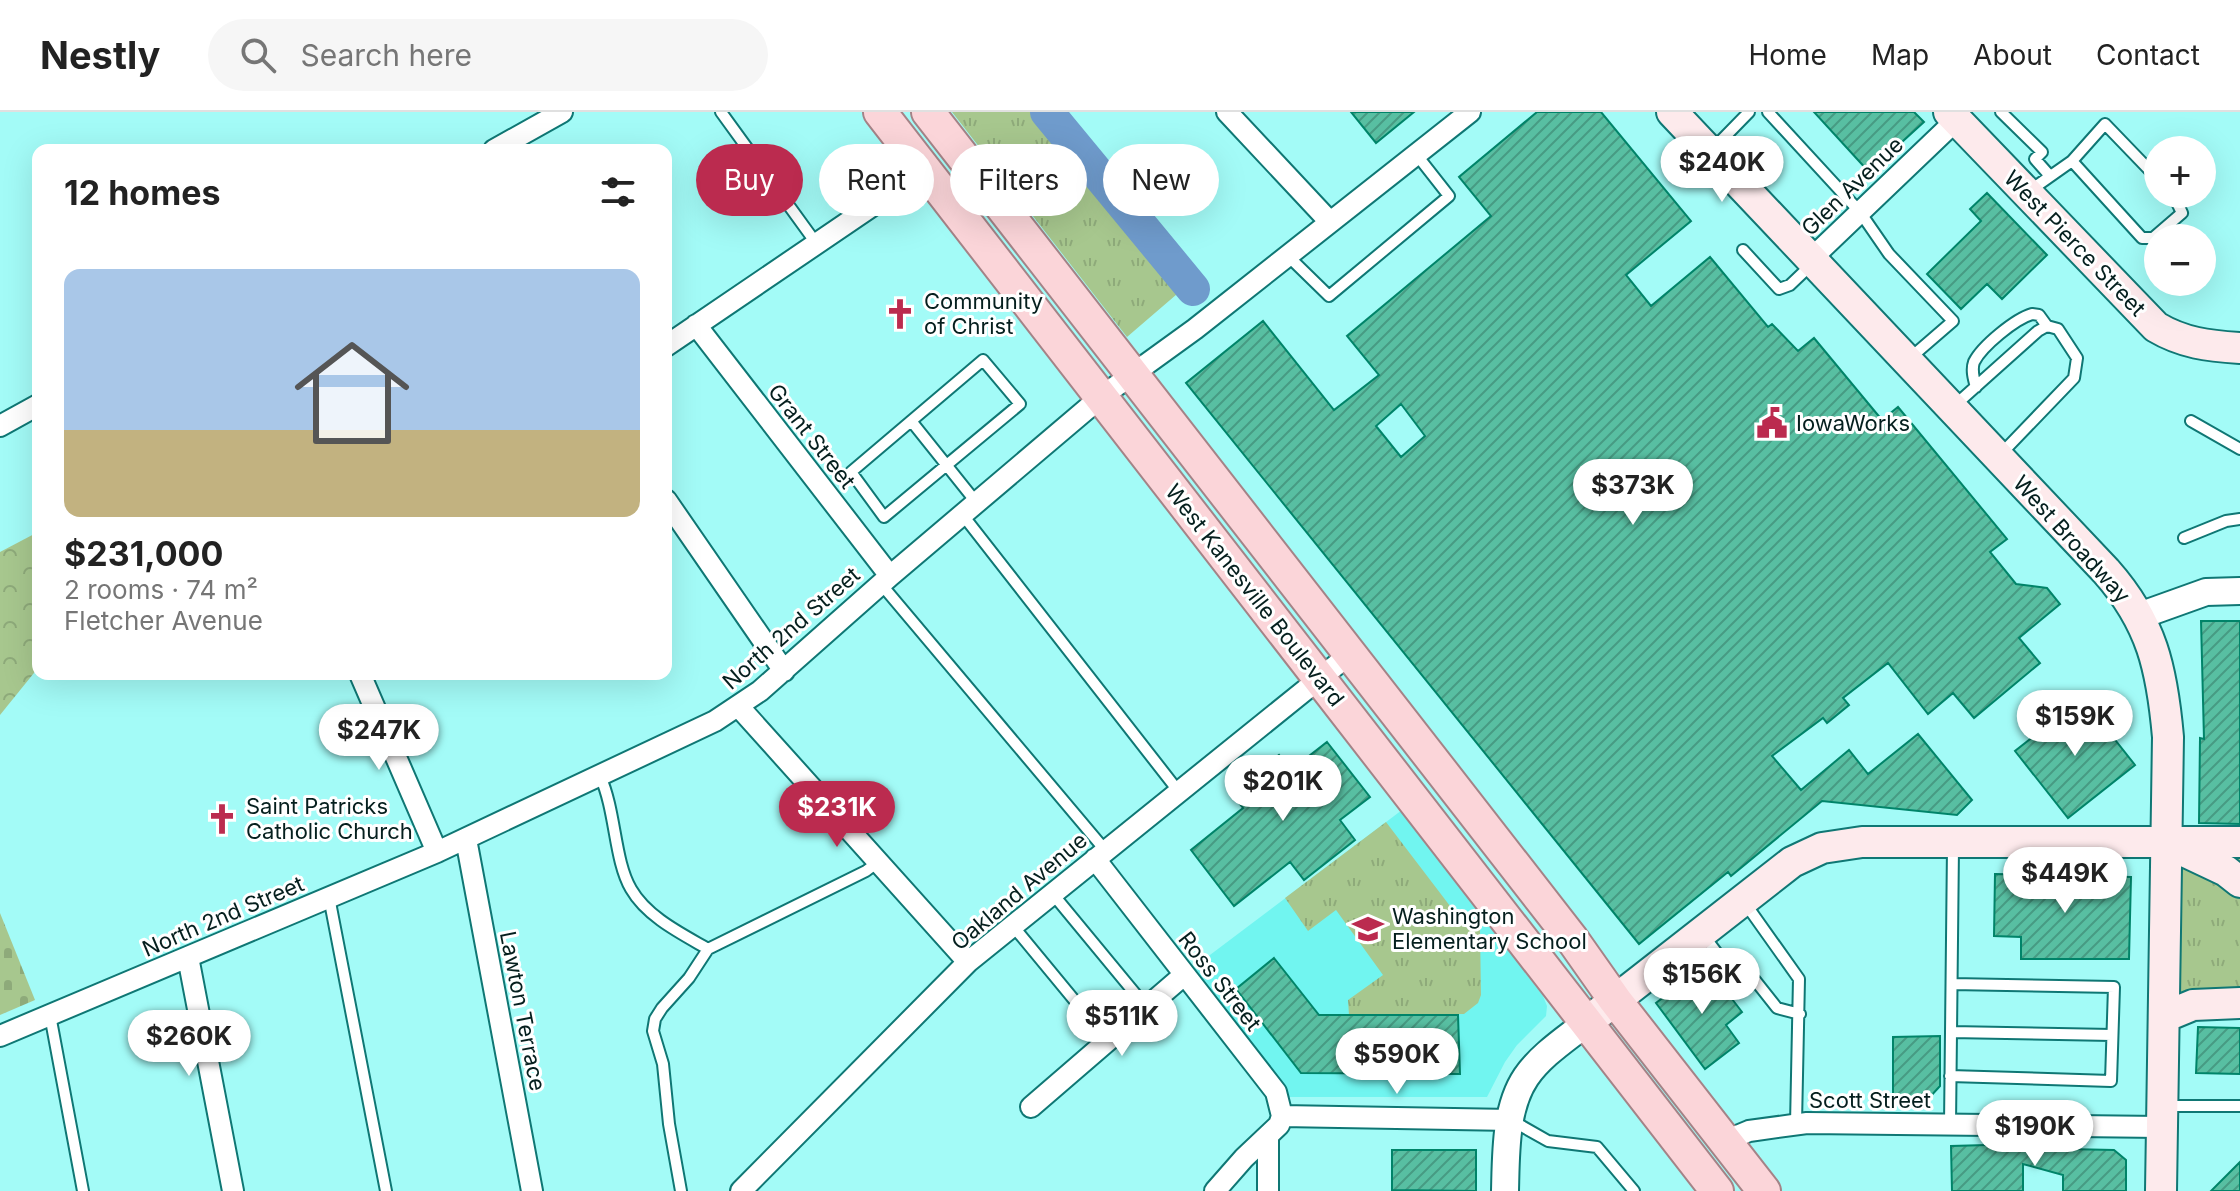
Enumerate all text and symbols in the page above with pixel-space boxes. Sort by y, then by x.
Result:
search box [208,19,768,91]
text: Nestly [40,32,160,78]
icon: search [236,33,280,77]
text: Search here [300,37,472,73]
text: Home [1748,38,1827,72]
text: Map [1871,38,1929,72]
text: About [1973,38,2052,72]
text: Contact [2096,38,2200,72]
street label: Glen Avenue [1796,131,1908,241]
pin: $240K [1666,136,1778,204]
map controls [2144,136,2216,296]
button: + [2144,136,2216,208]
chip: Buy [696,144,803,216]
chip: Rent [819,144,934,216]
chip: Filters [950,144,1087,216]
chip: New [1103,144,1219,216]
text: $240K [1679,146,1765,177]
street label: West Pierce Street [1999,165,2151,321]
icon: filters [596,170,640,214]
text: 12 homes [64,172,220,213]
button: − [2144,224,2216,296]
place label: Community of Christ [924,288,1043,339]
church icon: Community of Christ [883,297,917,331]
icon: home [280,321,424,465]
street label: Grant Street [763,379,861,493]
public building icon: IowaWorks [1755,406,1789,440]
place label: IowaWorks [1796,410,1910,436]
pin: $373K [1577,459,1689,527]
text: $373K [1591,469,1675,500]
street label: West Broadway [2008,470,2136,608]
street label: West Kanesville Boulevard [1160,479,1350,711]
text: $231,000 [64,533,223,574]
street label: North 2nd Street [717,561,865,695]
text: 2 rooms · 74 m² [64,574,258,605]
text: Fletcher Avenue [64,605,263,636]
pin: $159K [2019,690,2131,758]
text: $159K [2035,700,2115,731]
pin: $247K [323,704,435,772]
text: $247K [337,714,421,745]
pin: $201K [1227,755,1339,823]
text: $201K [1243,765,1323,796]
pin: $231K [781,781,893,849]
text: $231K [797,791,877,822]
place label: Saint Patricks Catholic Church [246,793,413,844]
church icon: Saint Patricks Catholic Church [205,802,239,836]
street label: Oakland Avenue [946,827,1092,955]
pin: $449K [2009,847,2121,915]
text: $449K [2021,857,2109,888]
street label: North 2nd Street [138,870,308,962]
place label: Washington Elementary School [1392,903,1587,954]
school or university icon: Washington Elementary School [1351,912,1385,946]
street label: Ross Street [1173,926,1267,1036]
street label: Lawton Terrace [495,929,551,1093]
pin: $156K [1646,948,1758,1016]
text: $156K [1662,958,1742,989]
pin: $511K [1066,990,1178,1058]
text: $511K [1085,1000,1159,1031]
pin: $260K [133,1010,245,1078]
text: $260K [146,1020,232,1051]
pin: $590K [1341,1028,1453,1096]
text: $590K [1354,1038,1440,1069]
street label: Scott Street [1809,1087,1931,1113]
pin: $190K [1979,1100,2091,1168]
text: $190K [1994,1110,2076,1141]

